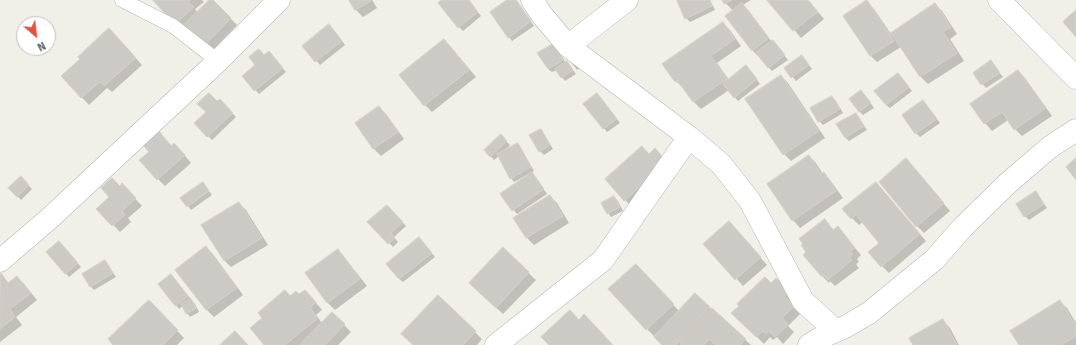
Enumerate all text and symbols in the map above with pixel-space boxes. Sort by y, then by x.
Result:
north arrow [16,16,56,56]
text: N [35,39,48,54]

